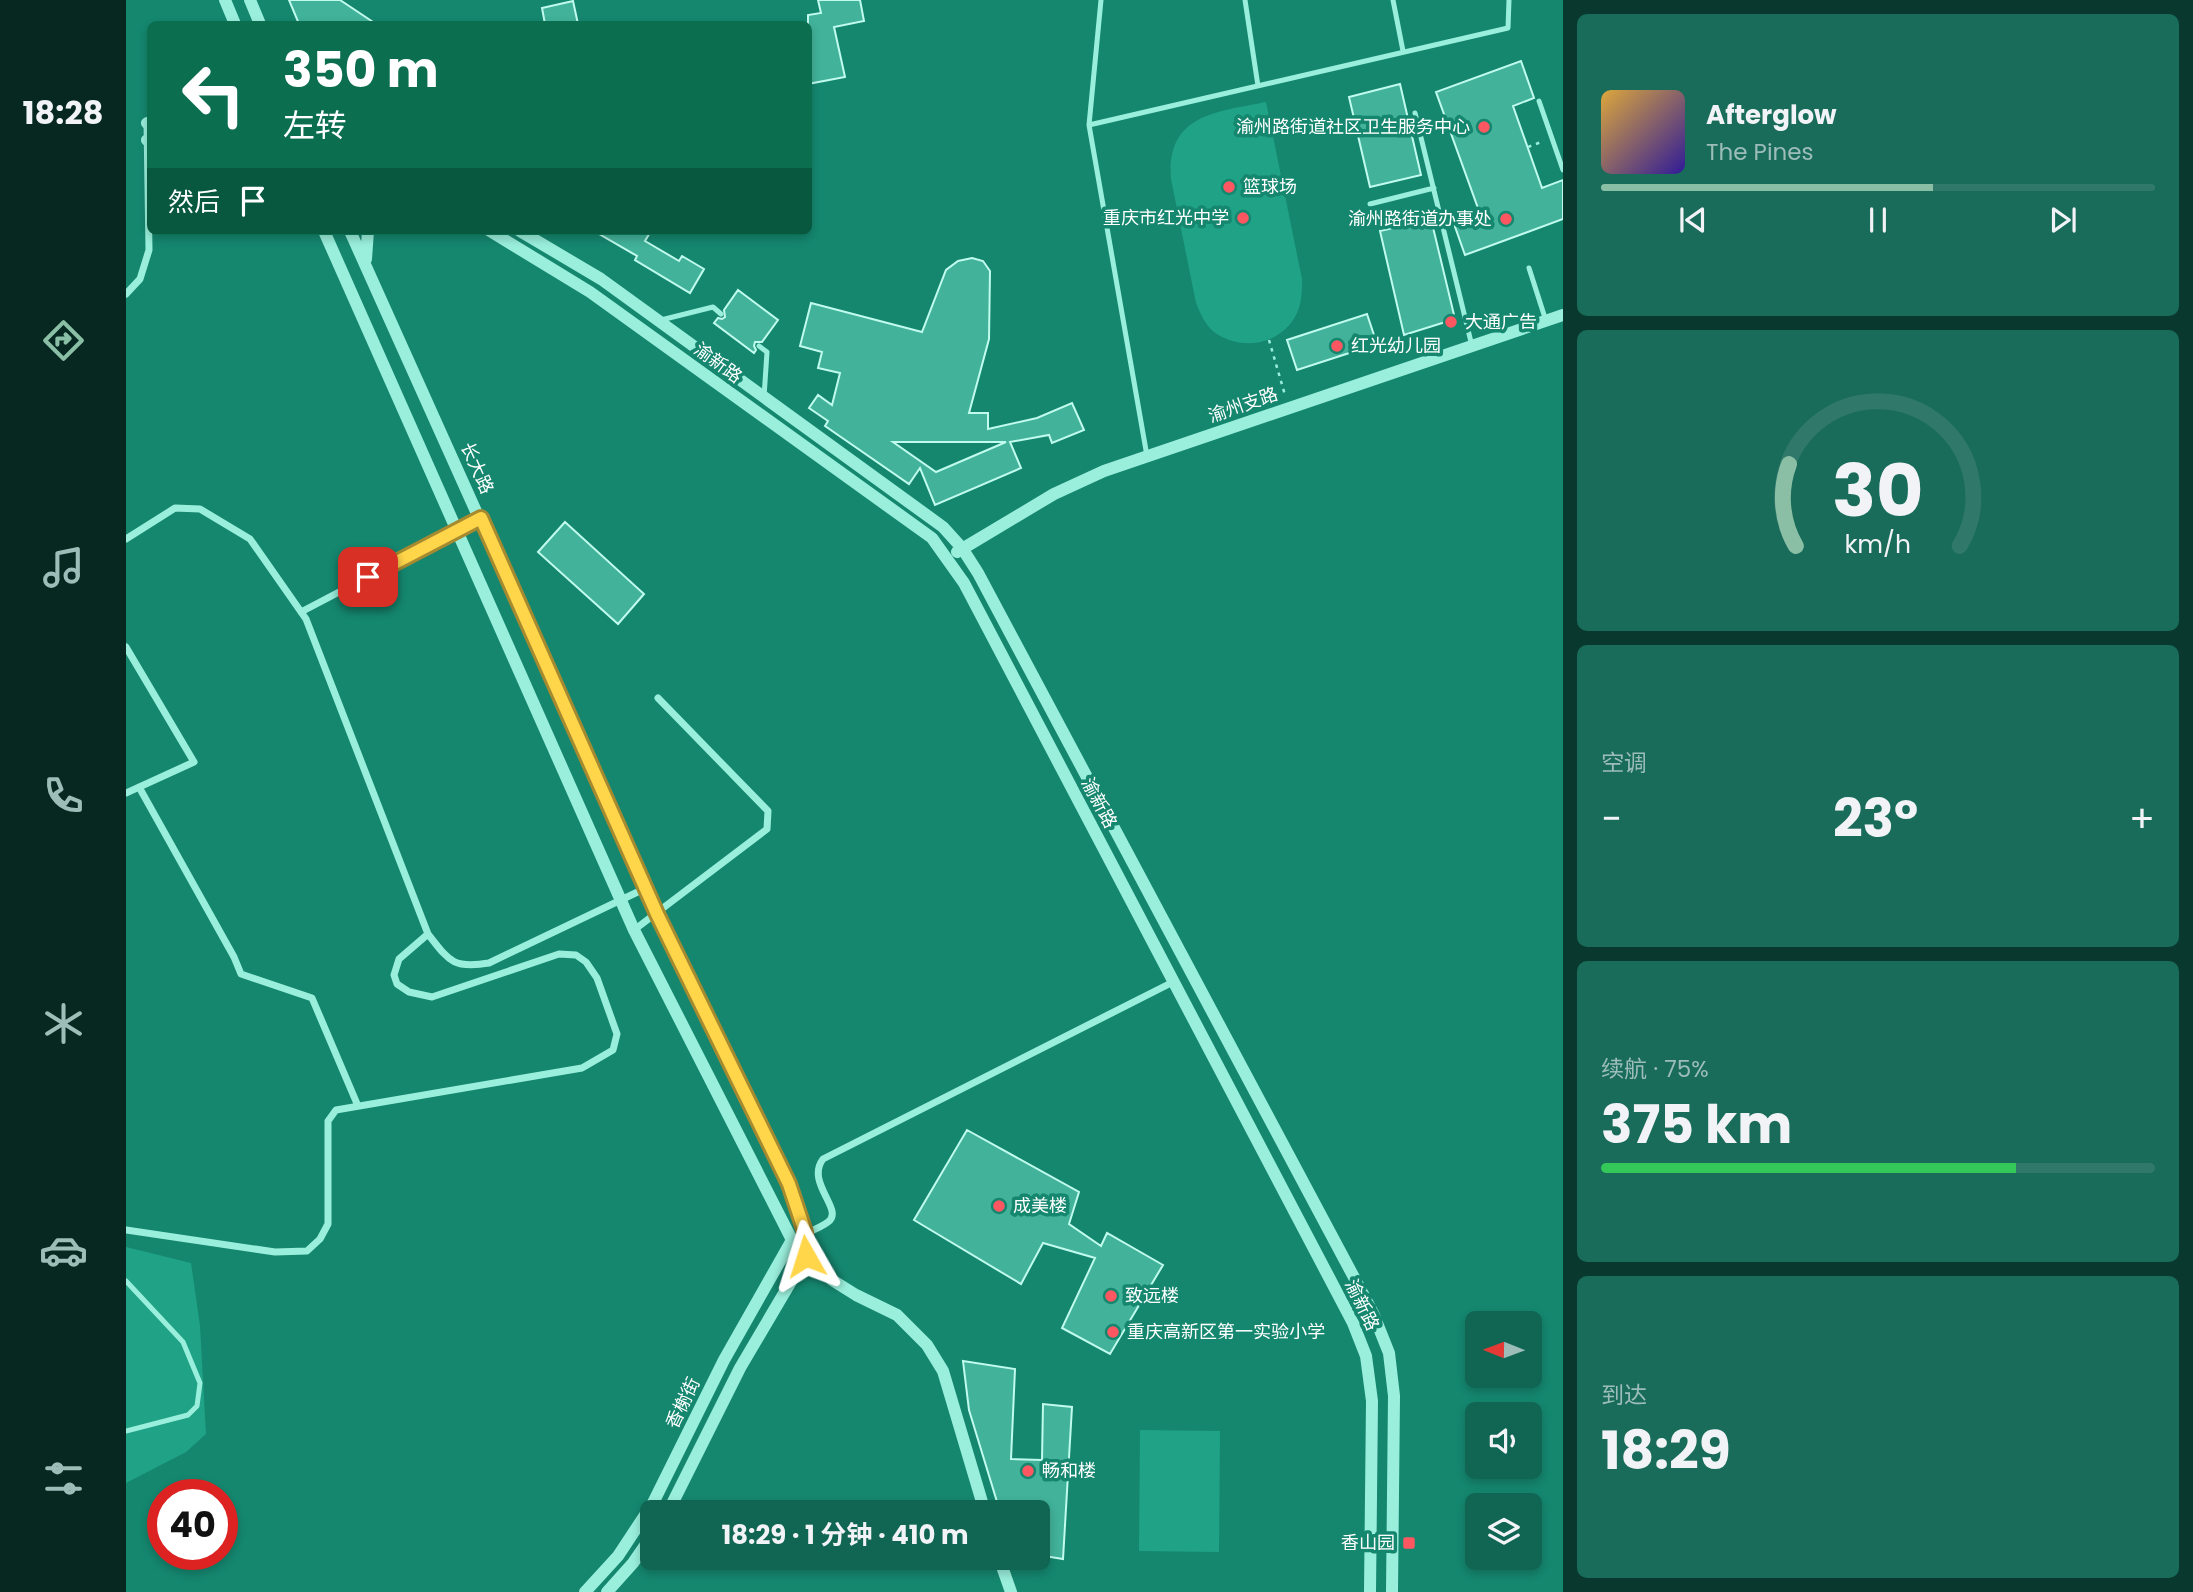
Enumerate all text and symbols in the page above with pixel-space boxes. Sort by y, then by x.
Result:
text: 350 m [283,36,439,104]
icon: left [168,49,259,140]
text: 18:28 [23,90,103,135]
text: Afterglow [1706,97,1837,133]
text: 左转 [283,103,347,148]
place label: 渝州路街道社区卫生服务中心 [1236,114,1470,139]
marker: 渝州路街道社区卫生服务中心 [1476,119,1492,135]
text: The Pines [1706,136,1814,168]
place label: 篮球场 [1243,174,1297,199]
marker: 篮球场 [1221,179,1237,195]
icon: arrive [234,182,272,220]
text: 然后 [168,184,220,220]
icon: previous [1674,201,1712,239]
icon: pause [1859,201,1897,239]
icon: next [2044,201,2082,239]
place label: 重庆市红光中学 [1103,205,1229,230]
place label: 渝州路街道办事处 [1348,206,1492,231]
marker: 重庆市红光中学 [1235,210,1251,226]
marker: 渝州路街道办事处 [1498,211,1514,227]
place label: 大通广告 [1465,309,1537,334]
marker: 大通广告 [1443,314,1459,330]
icon: directions [39,316,88,365]
place label: 红光幼儿园 [1351,333,1441,358]
street label: 渝新路 [689,337,747,389]
marker: 红光幼儿园 [1329,338,1345,354]
street label: 渝州支路 [1205,381,1281,428]
street label: 长大路 [455,438,500,498]
text: 30 [1832,441,1924,542]
text: km/h [1845,527,1911,562]
icon: music [39,543,88,592]
pin [338,547,398,607]
icon: arrive [349,558,387,596]
text: 空调 [1601,747,1647,779]
icon: phone [39,771,88,820]
street label: 渝新路 [1076,773,1123,832]
text: 23° [1833,782,1918,855]
text: − [1601,792,1622,845]
text: + [2129,792,2155,845]
icon: climate [39,999,88,1048]
text: 续航 · 75% [1601,1053,1709,1085]
text: 375 km [1601,1088,1792,1161]
place label: 成美楼 [1013,1193,1067,1218]
marker: 成美楼 [991,1198,1007,1214]
position arrow [769,1219,843,1293]
icon: car [39,1226,88,1275]
street label: 渝新路 [1339,1275,1386,1335]
place label: 致远楼 [1125,1283,1179,1308]
marker: 致远楼 [1103,1288,1119,1304]
north arrow [1465,1311,1542,1388]
map controls [1465,1311,1542,1570]
place label: 重庆高新区第一实验小学 [1127,1319,1325,1344]
marker: 重庆高新区第一实验小学 [1105,1324,1121,1340]
street label: 香榭街 [659,1373,706,1433]
text: 到达 [1601,1379,1647,1411]
button: sound [1465,1402,1542,1479]
text: 18:29 [1601,1414,1731,1487]
icon: filters [39,1454,88,1503]
place label: 畅和楼 [1042,1458,1096,1483]
marker: 畅和楼 [1020,1463,1036,1479]
speed limit sign: 40 [147,1479,238,1570]
button: layers [1465,1493,1542,1570]
text: 18:29 · 1 分钟 · 410 m [721,1517,969,1553]
place label: 香山园 [1341,1530,1395,1555]
marker: 香山园 [1401,1535,1417,1551]

